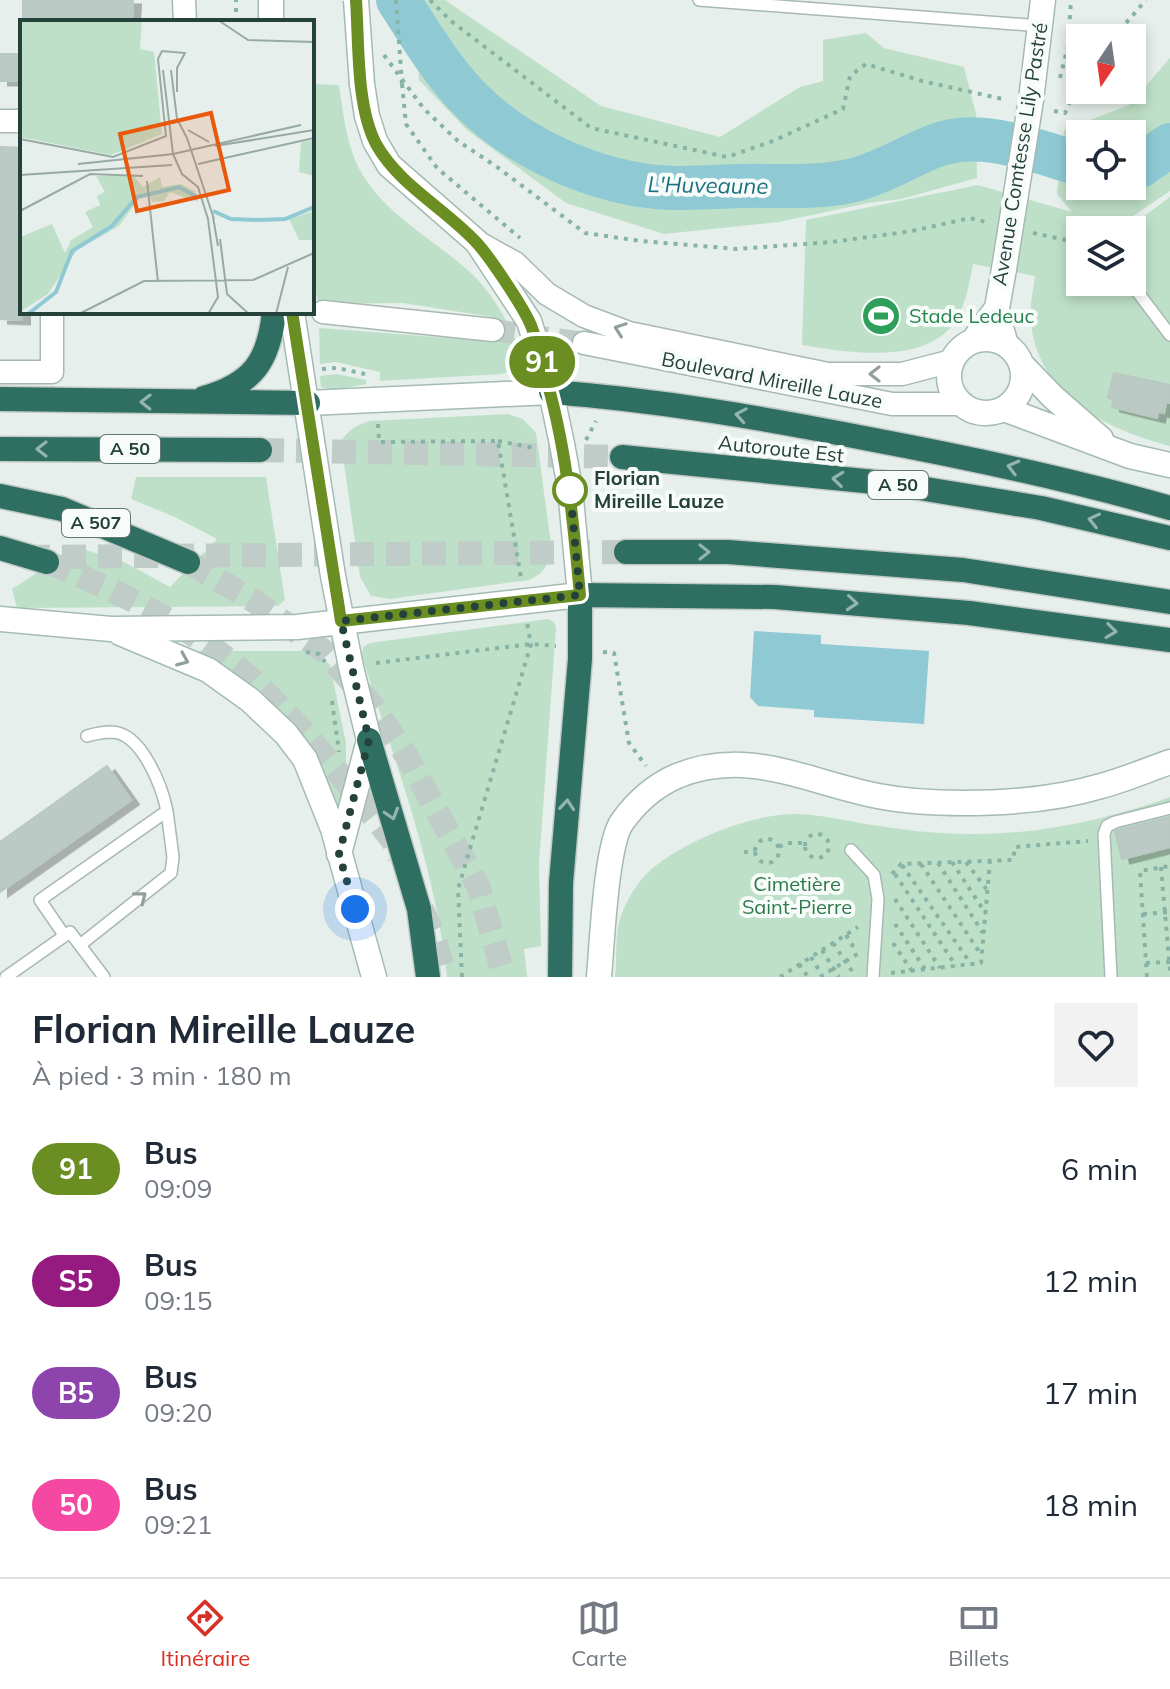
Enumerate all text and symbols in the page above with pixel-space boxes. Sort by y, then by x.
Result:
inset map [20,20,314,314]
street label: Avenue Comtesse Lily Pastré [986,21,1053,287]
north arrow [1066,24,1146,104]
map controls [1066,24,1146,296]
button: locate [1066,120,1146,200]
water label: L'Huveaune [647,170,769,200]
button: layers [1066,216,1146,296]
sports icon: Stade Ledeuc [860,295,902,337]
place label: Stade Ledeuc [909,303,1035,328]
one-way arrow [614,323,628,339]
line badge: 91 [506,336,578,388]
text: 91 [525,344,559,379]
street label: Boulevard Mireille Lauze [659,346,885,413]
one-way arrow [868,365,881,383]
one-way arrow [139,394,152,411]
one-way arrow [734,408,748,425]
street label: Autoroute Est [717,429,845,468]
road number: A 50 [100,435,160,463]
one-way arrow [35,440,48,458]
one-way arrow [1007,460,1021,477]
place label: Florian Mireille Lauze [594,465,724,513]
one-way arrow [831,470,844,487]
road number: A 50 [868,471,928,499]
marker: Florian Mireille Lauze [553,473,587,507]
road number: A 507 [62,509,130,537]
one-way arrow [1088,513,1101,530]
one-way arrow [698,543,711,561]
one-way arrow [846,594,859,611]
one-way arrow [1104,622,1118,639]
one-way arrow [175,650,189,666]
one-way arrow [559,798,576,811]
one-way arrow [383,807,399,821]
park label: Cimetière Saint-Pierre [742,871,852,919]
your location [335,889,375,929]
one-way arrow [132,892,147,906]
button: heart [1054,1003,1138,1087]
text: Florian Mireille Lauze [32,1005,415,1053]
text: À pied · 3 min · 180 m [32,1059,292,1092]
text: Bus [144,1134,198,1172]
text: 6 min [1061,1150,1138,1188]
text: 91 [59,1151,93,1186]
text: 09:09 [144,1172,212,1205]
text: Bus [144,1246,198,1284]
text: 12 min [1043,1262,1138,1300]
text: S5 [59,1263,93,1298]
text: 09:15 [144,1284,212,1317]
text: Bus [144,1358,198,1396]
text: 17 min [1043,1374,1138,1412]
text: B5 [58,1375,94,1410]
text: 09:20 [144,1396,212,1429]
text: Bus [144,1470,198,1508]
text: 18 min [1043,1486,1138,1524]
text: 50 [59,1487,93,1522]
text: 09:21 [144,1508,212,1541]
tab: Itinéraire [161,1596,250,1672]
tab: Carte [571,1596,627,1672]
tab: Billets [948,1596,1009,1672]

